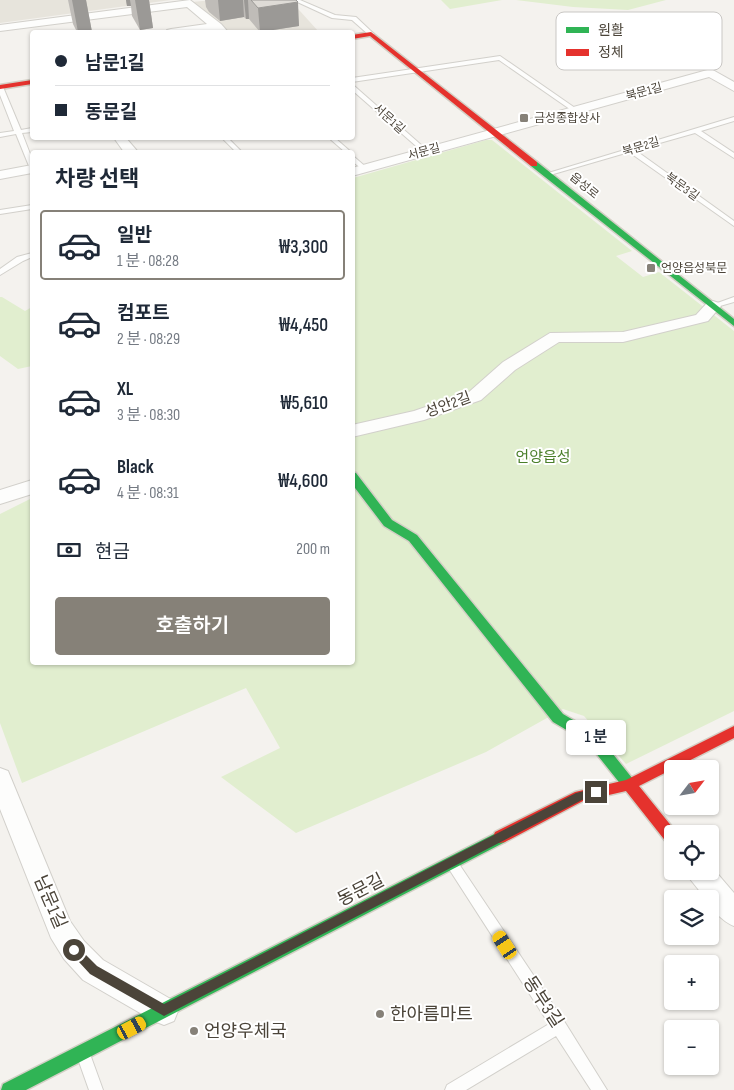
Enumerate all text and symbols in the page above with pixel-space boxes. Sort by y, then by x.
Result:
legend [556,12,722,70]
text: 원활 [598,22,624,39]
text: 정체 [598,44,624,61]
text: 남문1길 [85,52,145,75]
street label: 북문1길 [624,80,664,104]
text: 동문길 [85,101,137,124]
street label: 서문1길 [370,101,408,137]
place label: 금성종합상사 [534,111,600,126]
marker: 금성종합상사 [518,112,530,124]
street label: 북문2길 [621,134,661,160]
street label: 서문길 [406,140,442,164]
text: 차량 선택 [55,166,139,193]
street label: 읍성로 [566,170,602,202]
street label: 북문3길 [662,170,702,204]
icon: car [57,223,102,268]
text: 일반 [117,224,152,247]
text: ₩3,300 [279,236,328,259]
text: 1 분 · 08:28 [117,252,179,271]
place label: 언양읍성북문 [661,261,727,276]
marker: 언양읍성북문 [645,262,657,274]
icon: car [57,301,102,346]
text: 컴포트 [117,302,169,325]
text: ₩4,450 [279,314,328,337]
text: 2 분 · 08:29 [117,330,180,349]
text: XL [117,378,133,401]
icon: car [57,379,102,424]
street label: 성안2길 [422,388,474,422]
text: ₩5,610 [280,392,328,415]
text: 3 분 · 08:30 [117,406,180,425]
park label: 언양읍성 [515,448,571,467]
text: Black [117,456,154,479]
icon: car [57,457,102,502]
text: ₩4,600 [278,470,328,493]
text: 4 분 · 08:31 [117,484,179,503]
icon: cash [55,536,83,564]
text: 200 m [296,540,330,559]
text: 현금 [95,541,130,564]
button: 호출하기 [55,597,330,655]
callout: 1 분 [566,720,626,754]
text: 1 분 [584,728,608,747]
north arrow [664,760,719,815]
map controls [664,760,719,1075]
route end [585,781,607,803]
button: locate [664,825,719,880]
street label: 동문길 [334,869,388,911]
street label: 남문1길 [29,872,71,932]
button: layers [664,890,719,945]
car [490,928,519,962]
route start [63,939,85,961]
button: + [664,955,719,1010]
street label: 동부3길 [519,972,567,1032]
place label: 한아름마트 [390,1004,473,1025]
marker: 한아름마트 [374,1008,386,1020]
car [115,1014,148,1042]
button: − [664,1020,719,1075]
place label: 언양우체국 [204,1021,287,1042]
marker: 언양우체국 [188,1025,200,1037]

